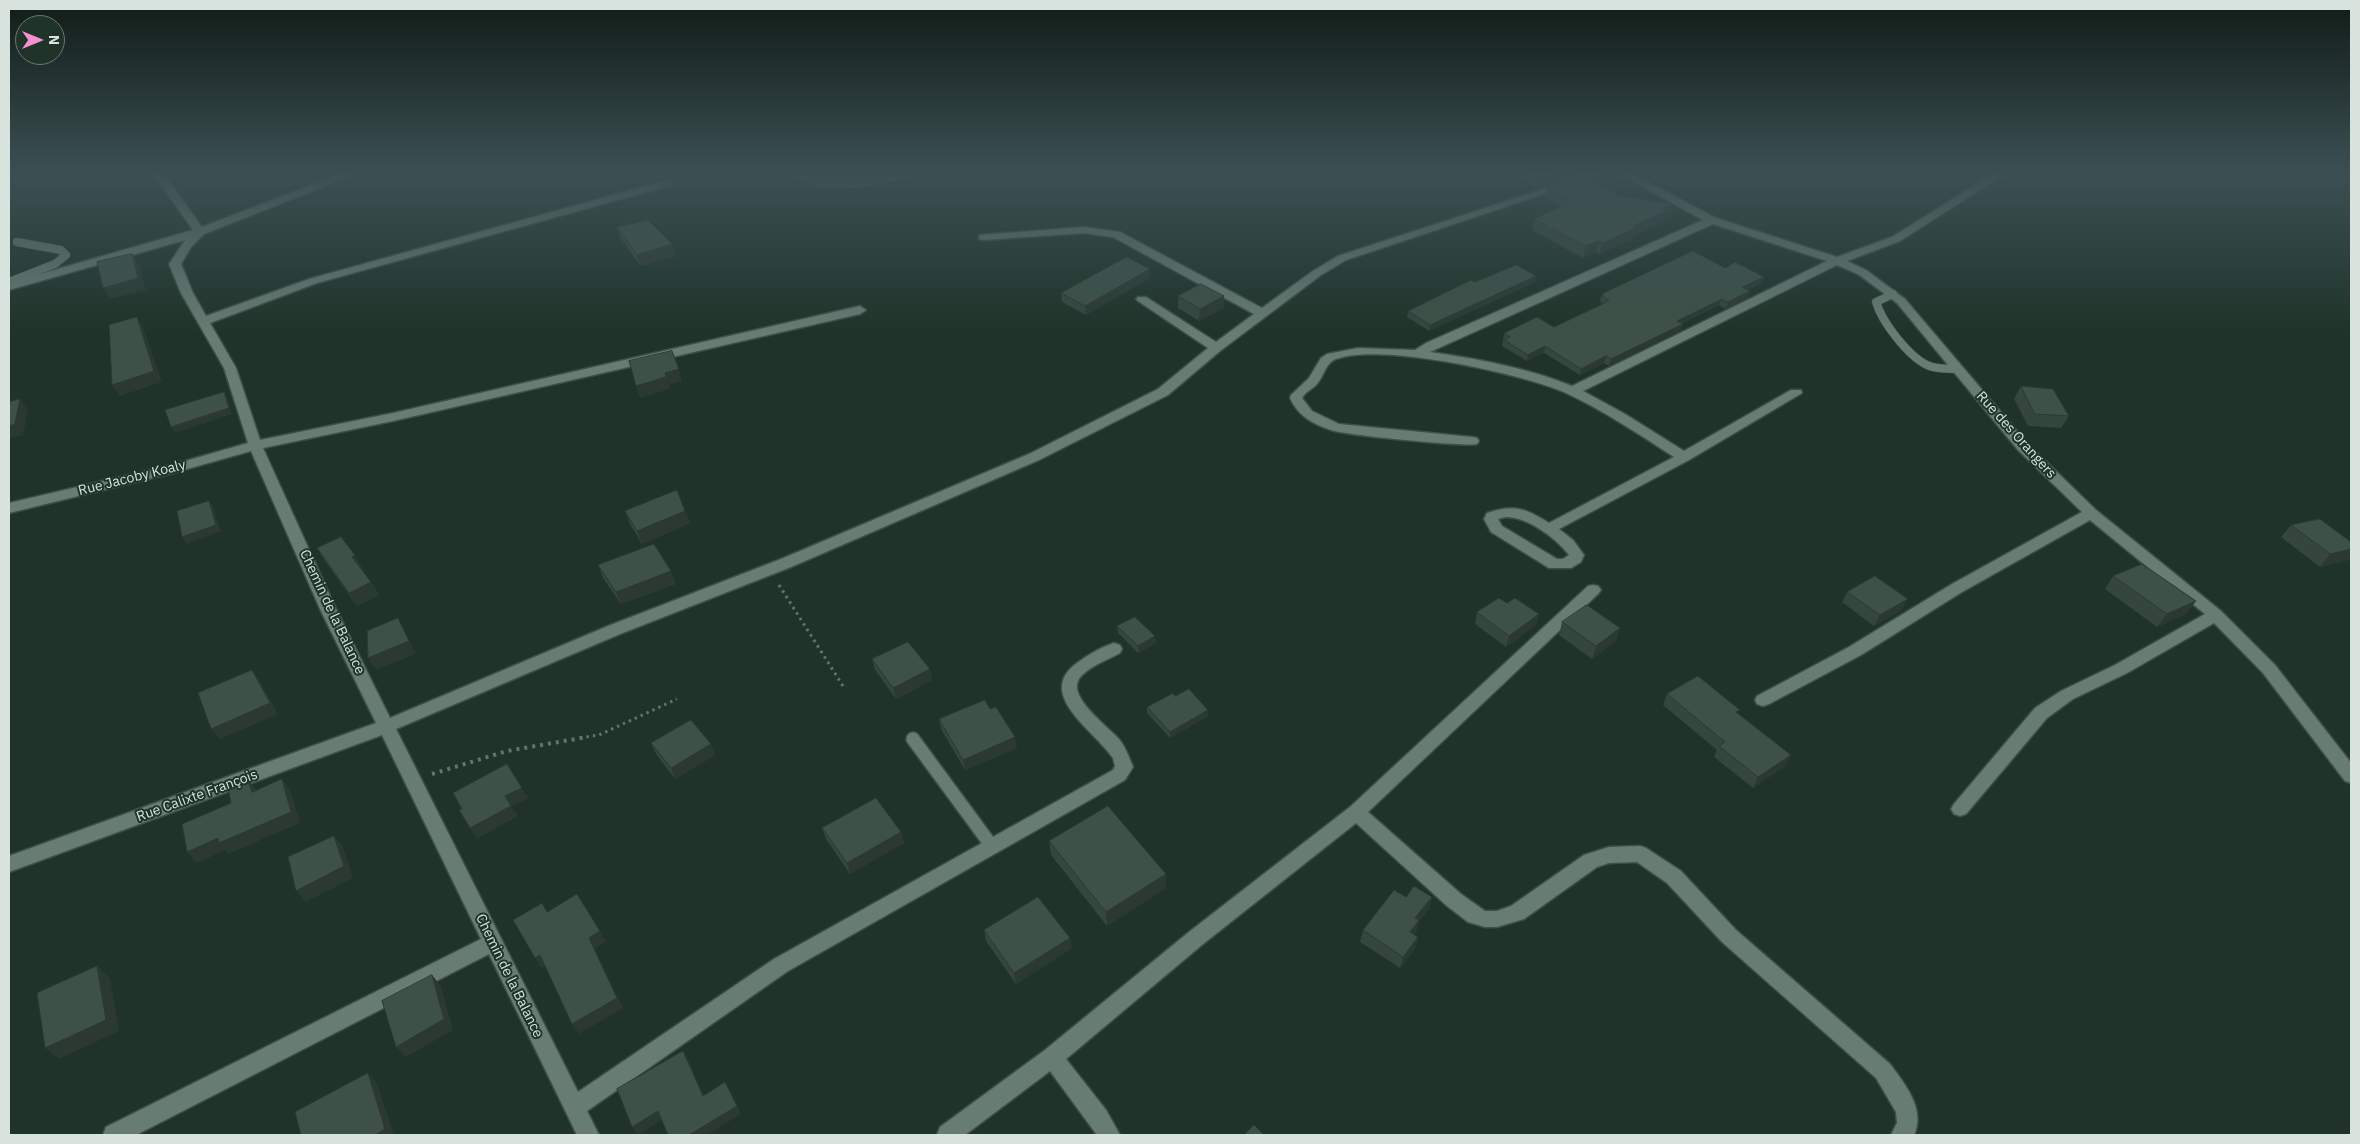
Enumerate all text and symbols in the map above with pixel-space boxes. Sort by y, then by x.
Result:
north arrow [15,15,65,65]
text: N [45,35,63,45]
street label: Rue des Orangers [1973,388,2059,482]
street label: Rue Jacoby Koaly [77,457,187,499]
street label: Chemin de la Balance [296,547,368,677]
street label: Rue Calixte François [134,766,260,826]
street label: Chemin de la Balance [472,911,546,1041]

